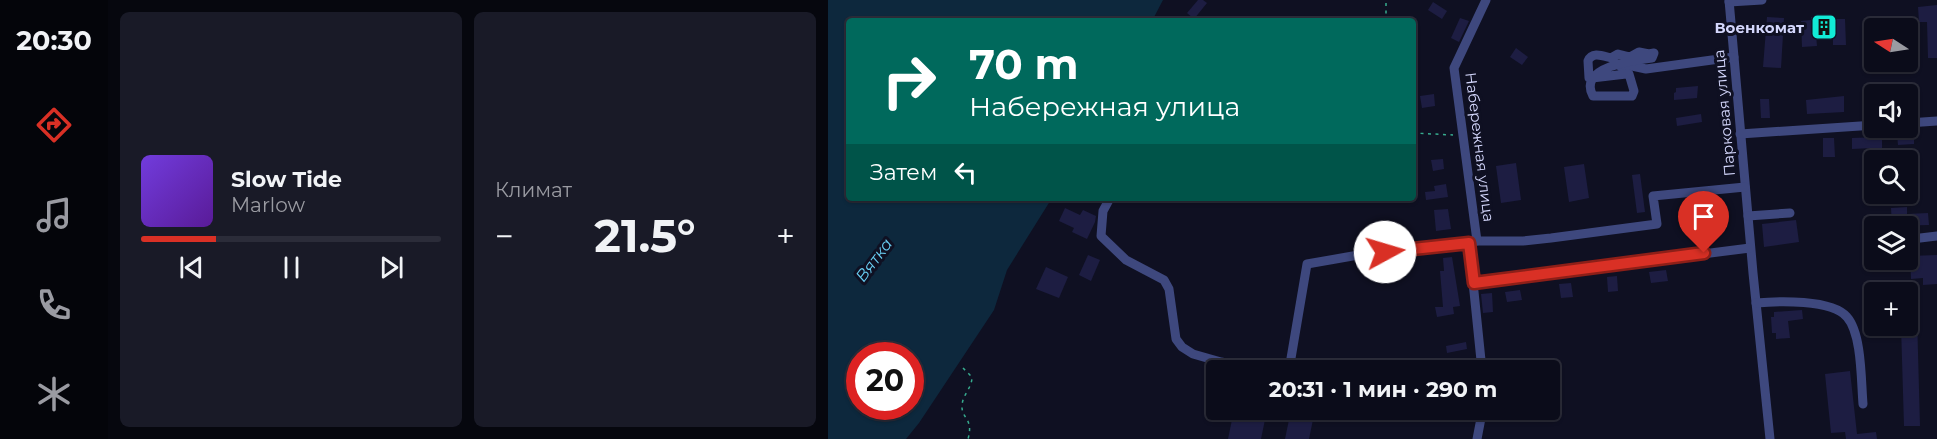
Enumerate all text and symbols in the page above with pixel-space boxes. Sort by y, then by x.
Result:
building icon: Военкомат [1809,12,1839,42]
place label: Военкомат [1714,18,1804,37]
north arrow [1864,18,1918,72]
map controls [1864,18,1918,336]
text: 20:30 [16,24,92,57]
text: 70 m [969,38,1079,90]
icon: right [870,42,948,120]
street label: Парковая улица [1709,49,1739,177]
street label: Набережная улица [1461,71,1499,223]
button: sound [1864,84,1918,138]
text: Набережная улица [969,90,1240,123]
icon: directions [33,104,75,146]
button: search [1864,150,1918,204]
icon: left [949,156,982,189]
text: Затем [870,159,937,186]
text: Slow Tide [231,166,342,193]
text: Климат [495,178,572,202]
pin [1678,191,1729,253]
text: Marlow [231,193,305,217]
icon: music [33,194,75,236]
icon: arrive [1687,200,1720,233]
text: 21.5° [594,208,696,263]
text: − [495,216,514,256]
text: + [776,216,795,256]
button: layers [1864,216,1918,270]
position arrow [1353,220,1417,284]
water label: Вятка [852,235,896,285]
icon: previous [175,251,208,284]
icon: pause [275,251,308,284]
icon: next [375,251,408,284]
button: + [1864,282,1918,336]
icon: phone [33,284,75,326]
speed limit sign: 20 [846,342,924,420]
icon: climate [33,373,75,415]
text: 20:31 · 1 мин · 290 m [1269,376,1497,403]

